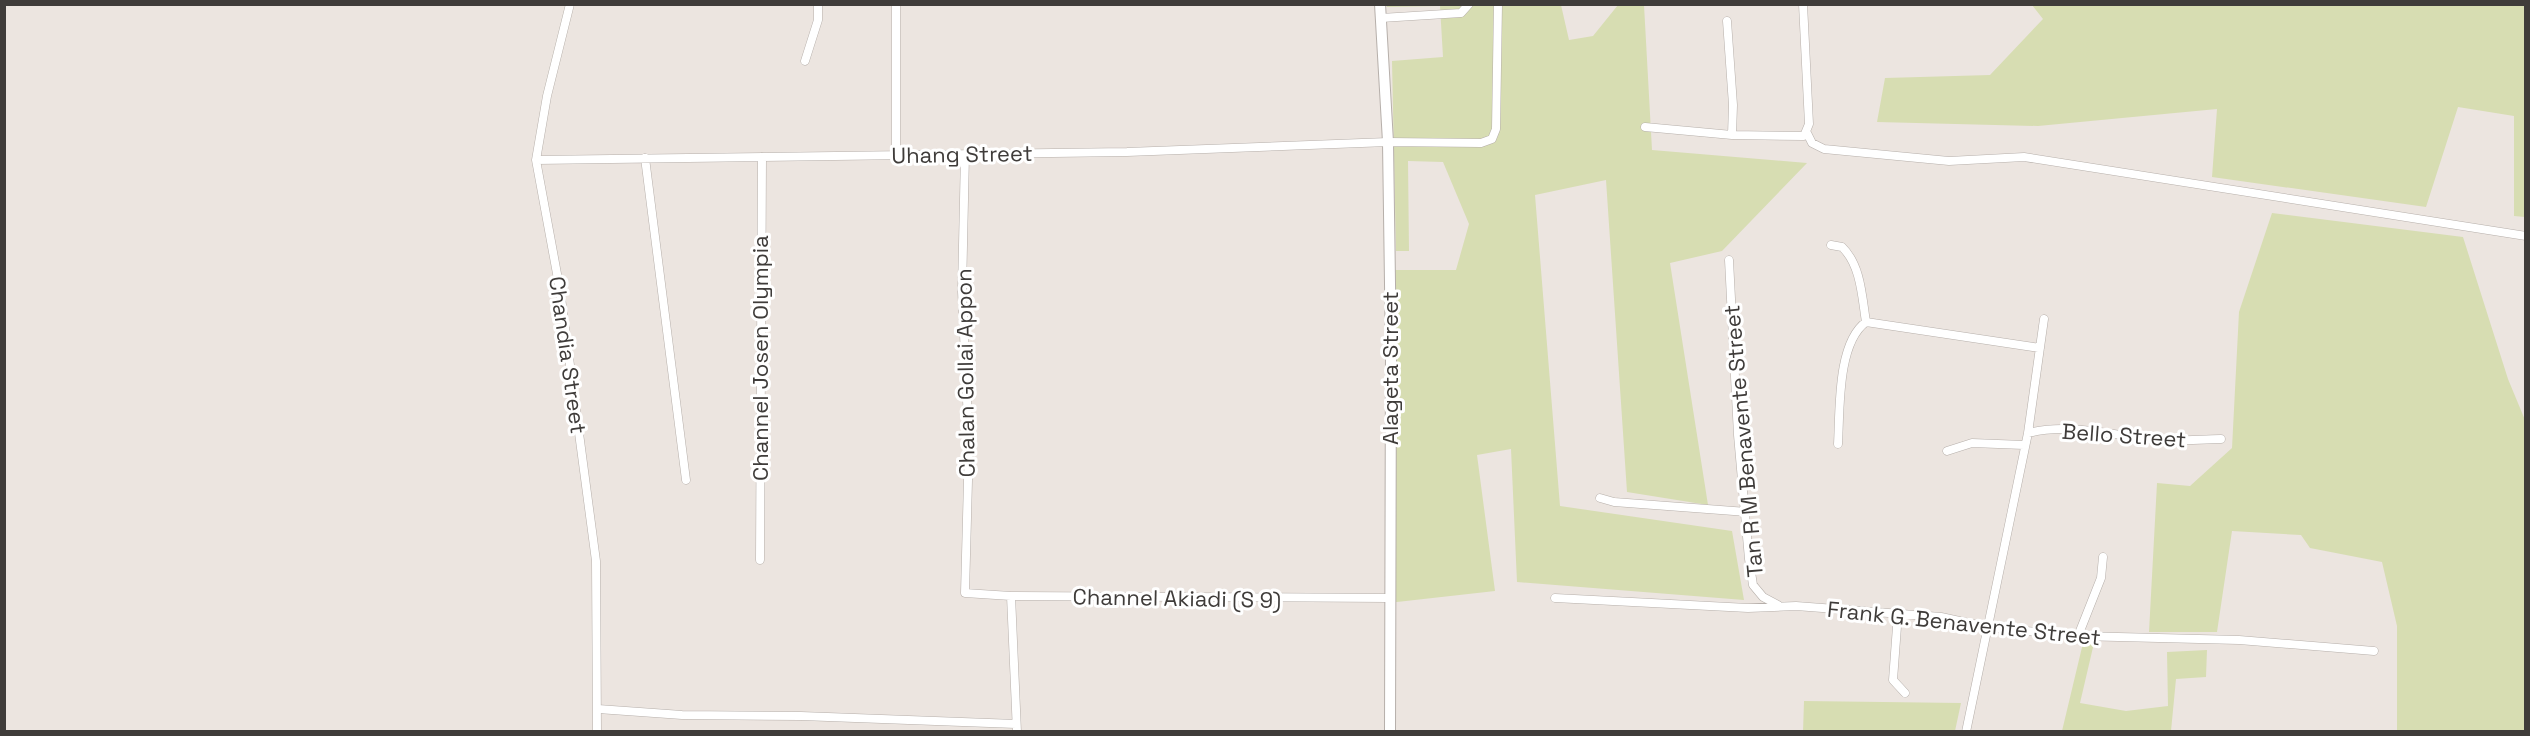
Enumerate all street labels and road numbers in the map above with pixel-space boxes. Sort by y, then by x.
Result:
street label: Uhang Street [891,139,1033,169]
street label: Channel Josen Olympia [746,235,774,481]
street label: Chalan Gollai Appon [949,268,981,478]
street label: Chandia Street [543,274,593,436]
street label: Alageta Street [1376,291,1404,445]
street label: Tan R M Benavente Street [1717,304,1769,578]
street label: Bello Street [2061,417,2187,453]
street label: Channel Akiadi (S 9) [1072,582,1282,614]
street label: Frank G. Benavente Street [1826,595,2102,651]

